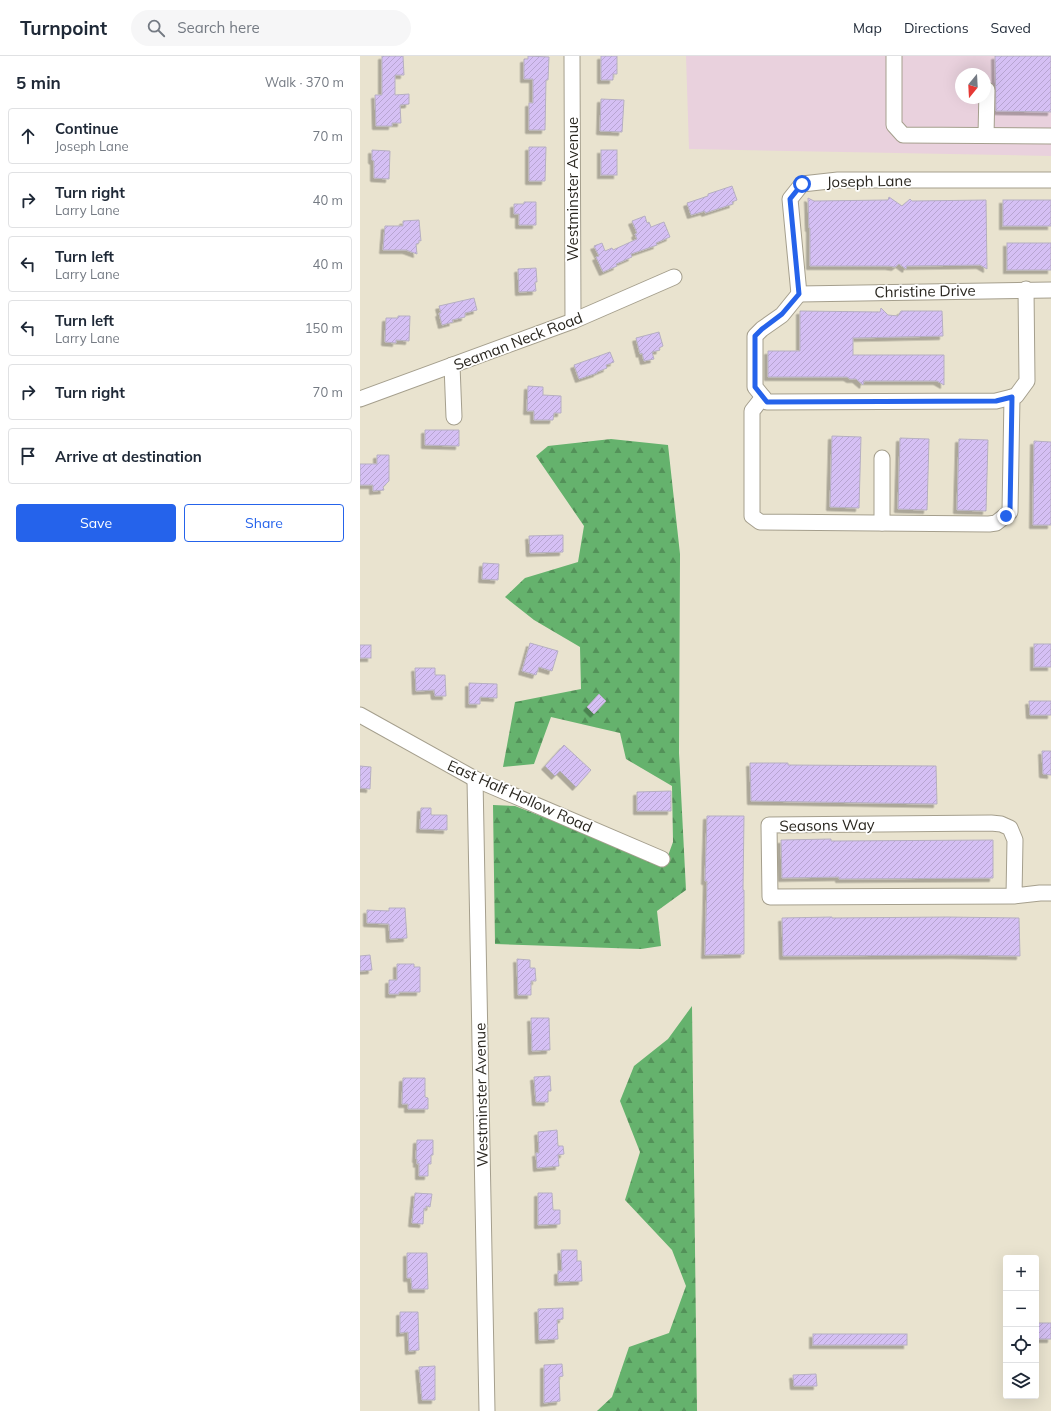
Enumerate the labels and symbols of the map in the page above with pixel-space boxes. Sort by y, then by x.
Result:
north arrow [955,68,991,104]
street label: Westminster Avenue [563,117,582,261]
street label: Joseph Lane [826,171,912,191]
route start [793,175,811,193]
street label: Christine Drive [874,281,976,301]
street label: Seaman Neck Road [451,308,585,374]
route end [997,507,1015,525]
street label: East Half Hollow Road [445,755,595,837]
street label: Seasons Way [779,815,875,835]
street label: Westminster Avenue [470,1023,492,1167]

